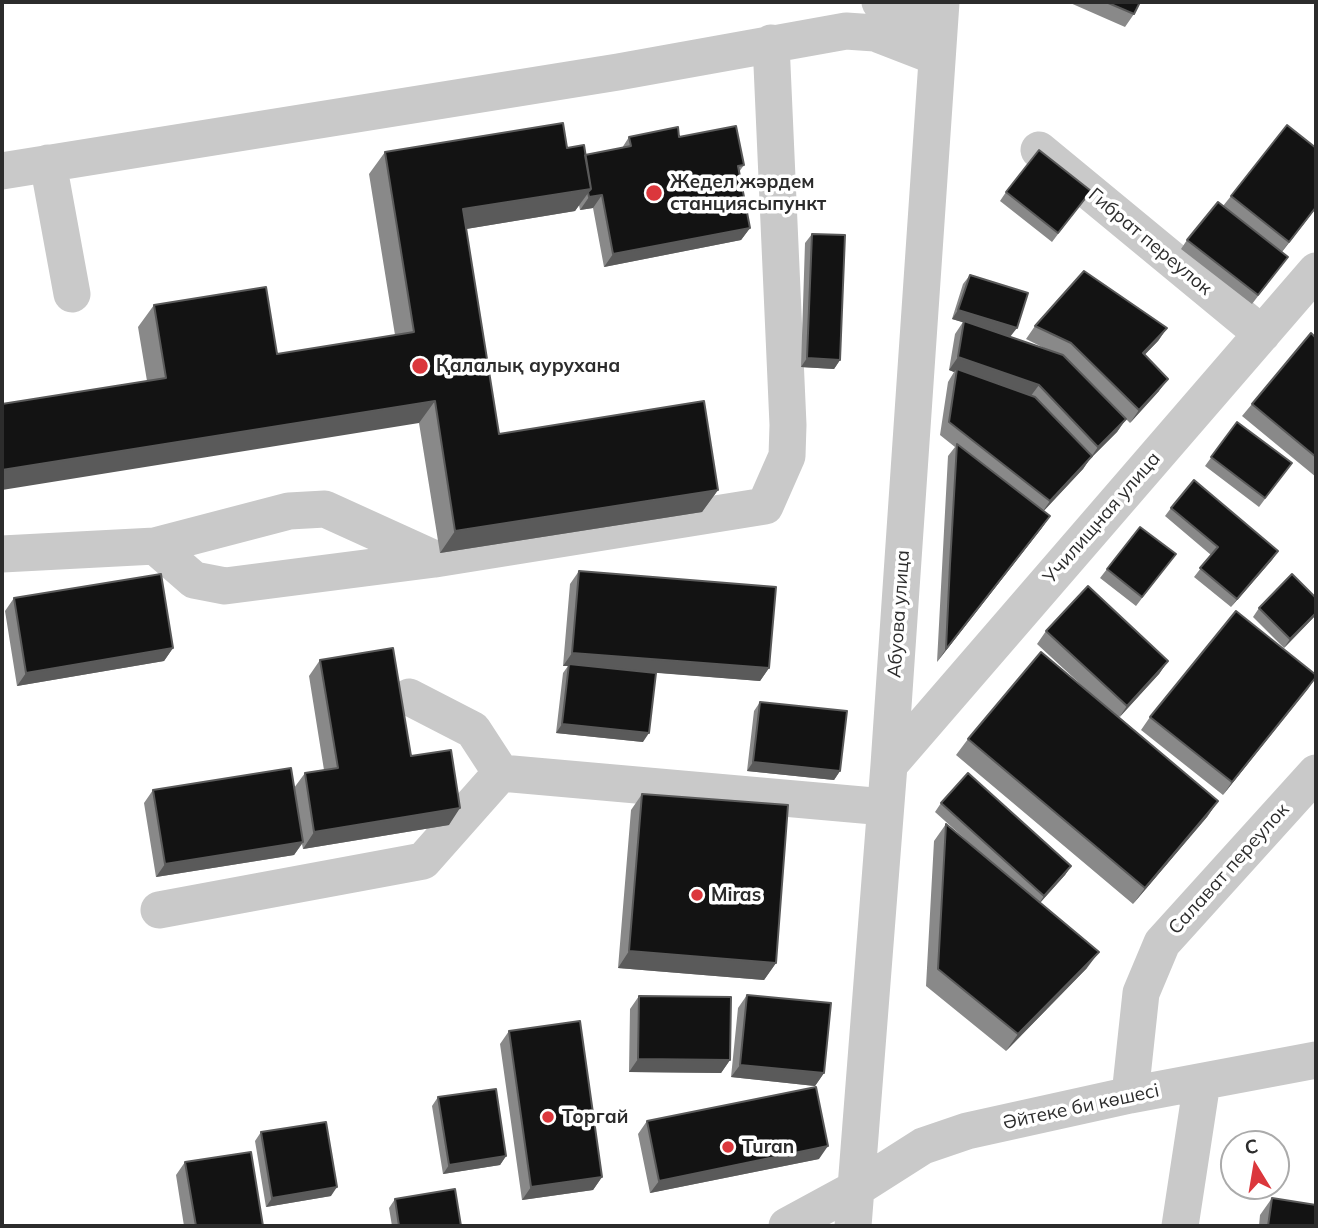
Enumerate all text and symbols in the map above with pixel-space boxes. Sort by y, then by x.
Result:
place label: Жедел жәрдем станциясыпункт [670,171,826,215]
marker: Жедел жәрдем станциясыпункт [644,183,664,203]
street label: Гибрат переулок [1084,184,1216,300]
place label: Қалалық аурухана [436,355,620,377]
marker: Қалалық аурухана [410,356,430,376]
street label: Училищная улица [1039,448,1165,588]
street label: Абуова улица [883,549,915,679]
street label: Салават переулок [1164,799,1294,939]
place label: Miras [711,884,761,906]
marker: Miras [689,887,705,903]
street label: Әйтеке би көшесі [1001,1079,1161,1135]
place label: Торгай [562,1106,628,1128]
marker: Торгай [540,1109,556,1125]
north arrow [1220,1130,1290,1200]
text: С [1243,1133,1260,1159]
place label: Turan [742,1136,794,1158]
marker: Turan [720,1139,736,1155]

